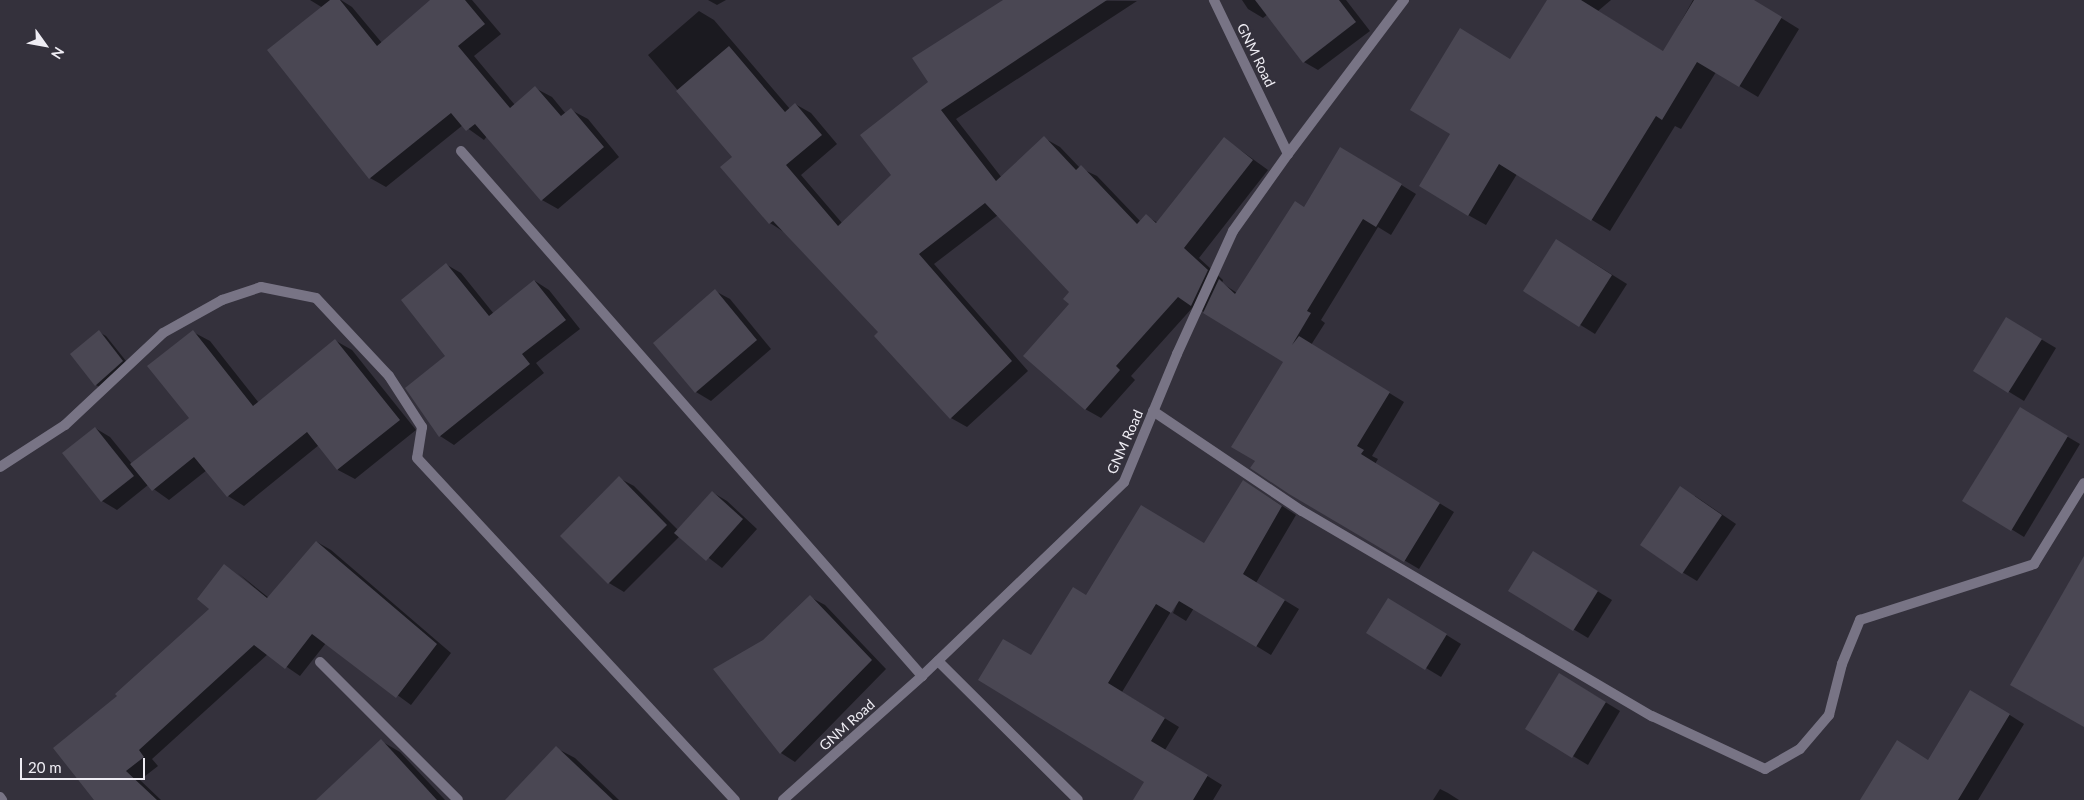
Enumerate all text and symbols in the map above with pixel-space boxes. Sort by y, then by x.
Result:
north arrow [20,20,70,70]
street label: GNM Road [1233,21,1279,89]
text: N [48,44,68,62]
street label: GNM Road [1103,407,1147,477]
street label: GNM Road [816,696,878,754]
scale bar [22,748,148,780]
text: 20 m [28,758,62,776]

